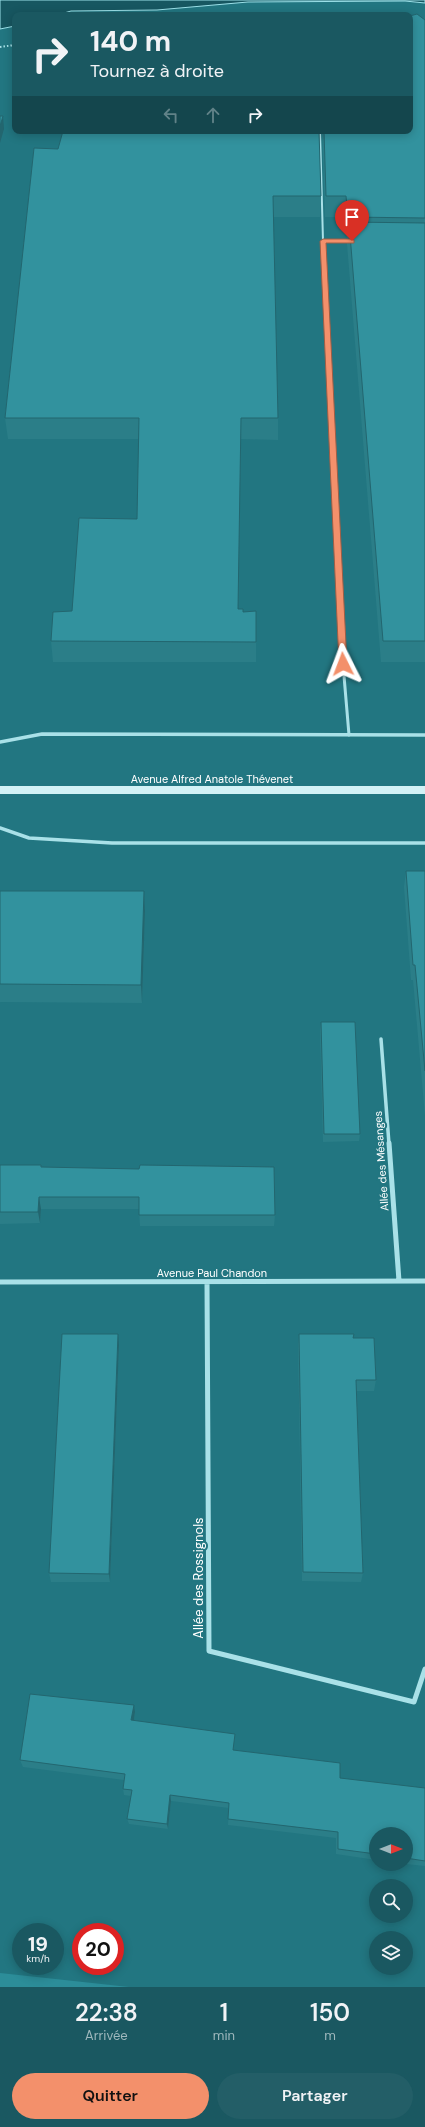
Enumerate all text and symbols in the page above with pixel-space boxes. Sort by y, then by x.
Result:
text: 140 m [90,23,171,60]
icon: right [24,28,76,80]
text: Tournez à droite [90,59,224,83]
icon: left [160,104,182,126]
icon: ahead [202,104,224,126]
icon: right [244,104,266,126]
pin [335,200,369,241]
icon: arrive [341,206,363,228]
position arrow [322,643,364,685]
street label: Avenue Alfred Anatole Thévenet [131,772,293,786]
street label: Allée des Mésanges [371,1111,391,1211]
street label: Avenue Paul Chandon [157,1266,267,1280]
street label: Allée des Rossignols [190,1517,207,1639]
north arrow [369,1827,413,1871]
map controls [369,1827,413,1975]
button: search [369,1879,413,1923]
speed limit sign: 20 [72,1923,124,1975]
text: 19 [28,1931,48,1957]
button: layers [369,1931,413,1975]
text: km/h [26,1952,50,1965]
text: 22:38 [75,1997,138,2028]
text: 1 [220,1997,228,2028]
text: 150 [310,1997,350,2028]
text: Arrivée [85,2027,128,2044]
text: min [213,2027,235,2044]
text: m [324,2027,336,2044]
button: Quitter [12,2073,209,2119]
button: Partager [217,2073,413,2119]

